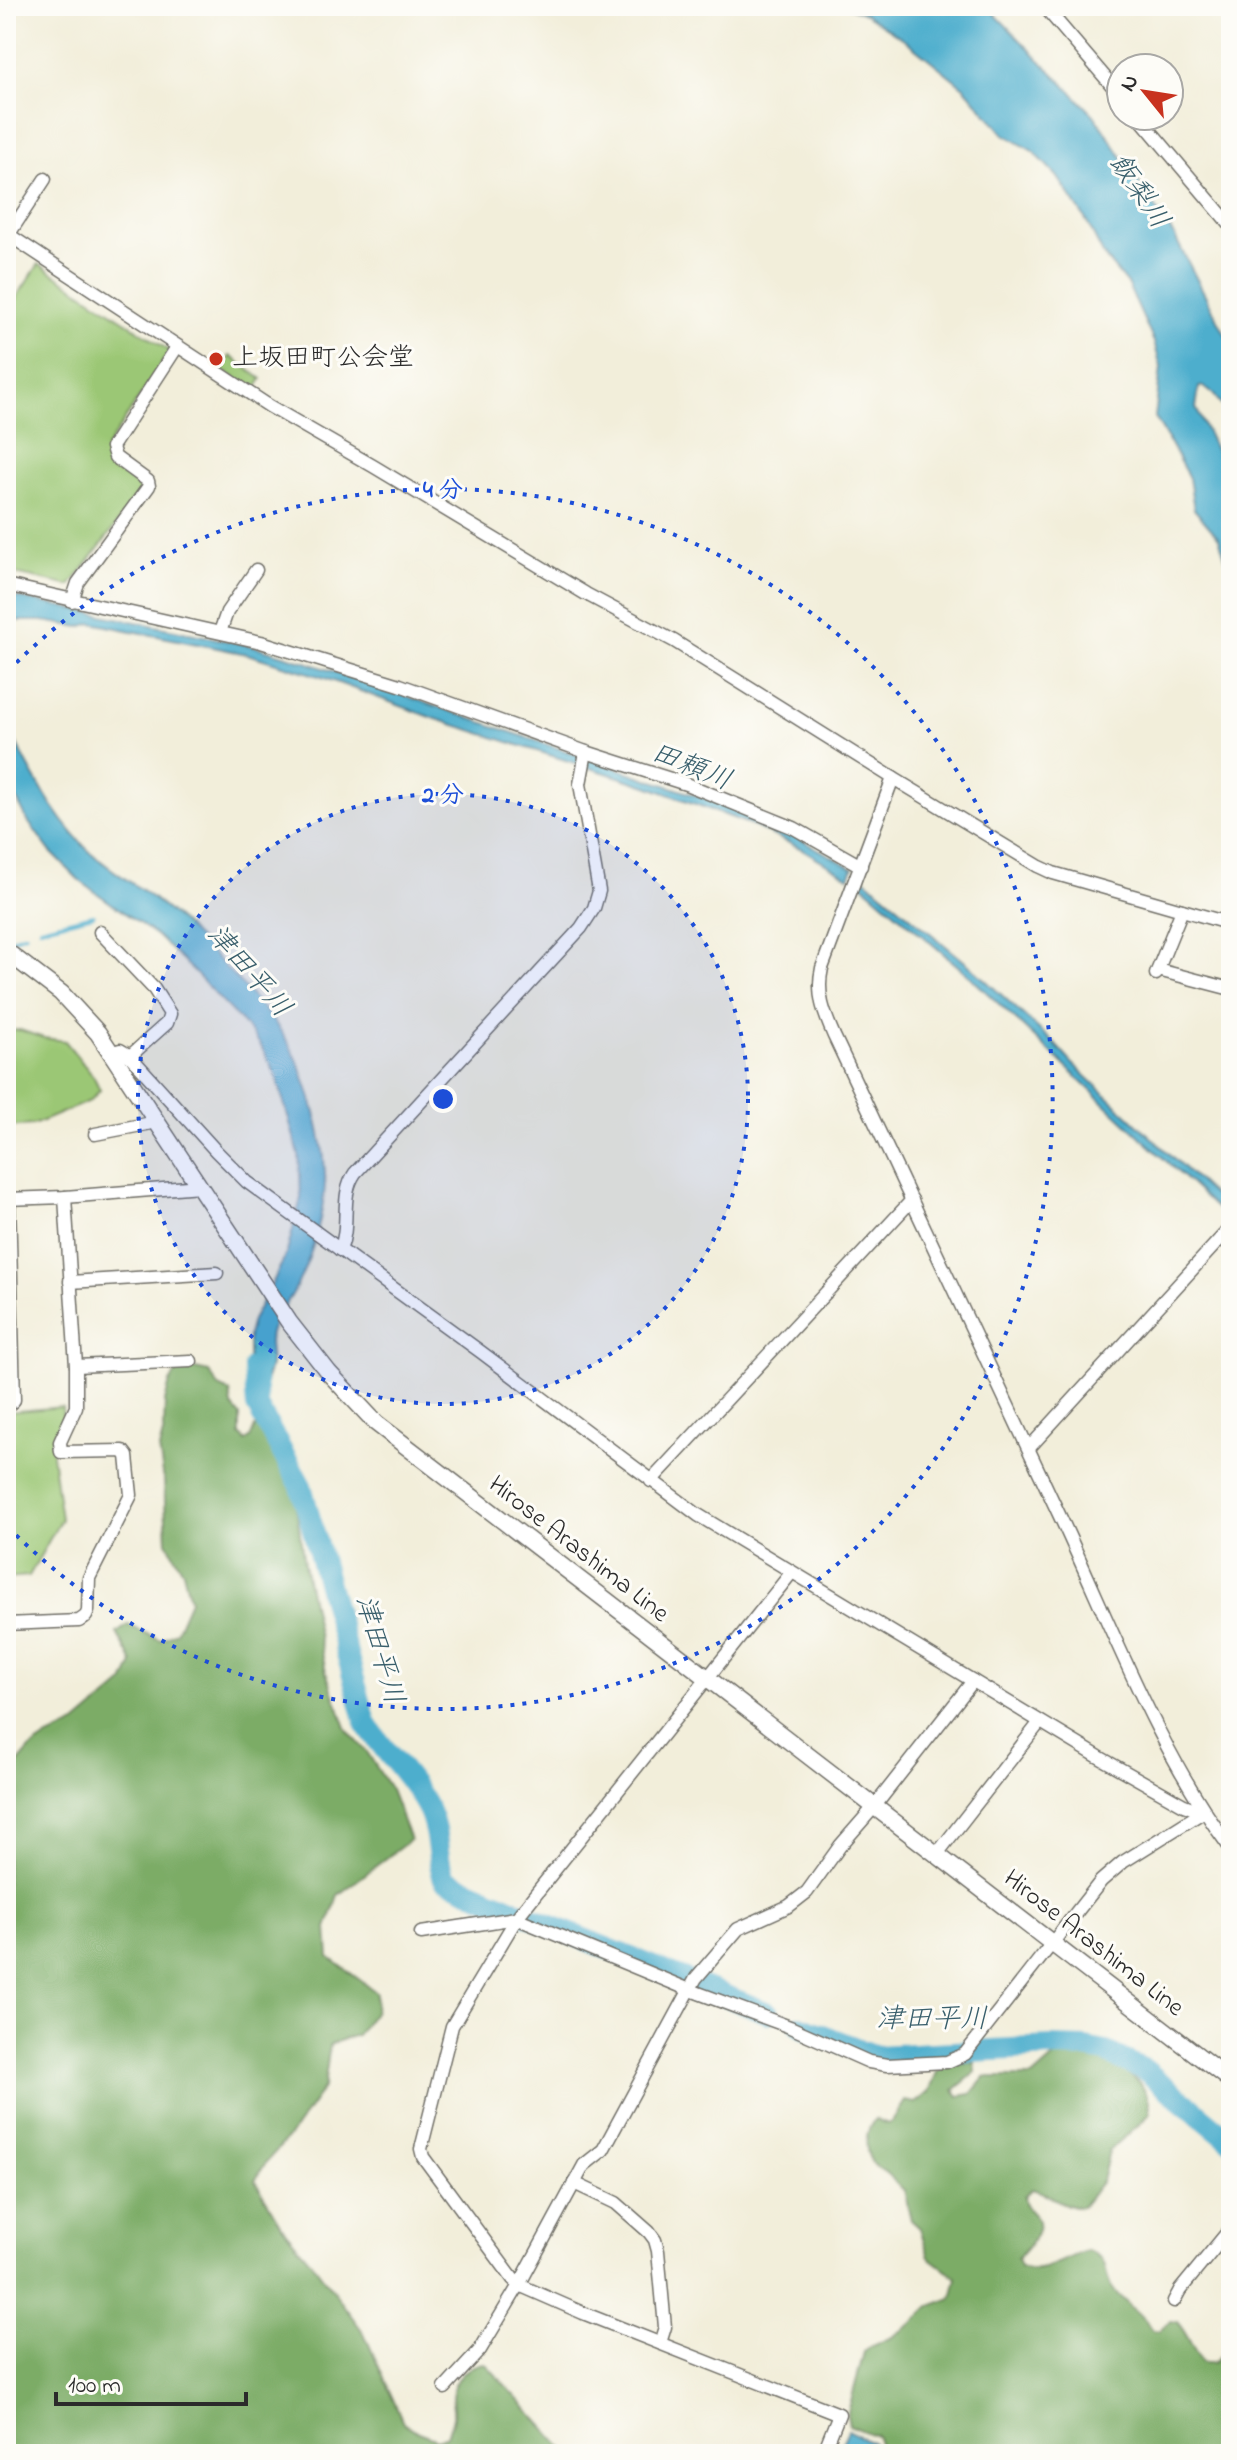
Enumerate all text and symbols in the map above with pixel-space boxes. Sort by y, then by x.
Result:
north arrow [1105,52,1185,132]
text: N [1113,69,1148,98]
water label: 飯梨川 [1098,146,1178,238]
place label: 上坂田町公会堂 [232,340,414,378]
marker: 上坂田町公会堂 [207,350,225,368]
text: 4 分 [423,474,463,509]
water label: 田頼川 [644,733,738,803]
text: 2 分 [421,779,464,814]
water label: 津田平川 [196,916,300,1028]
centre of rings [429,1085,457,1113]
street label: Hirose Arashima Line [479,1467,677,1633]
water label: 津田平川 [343,1591,413,1709]
street label: Hirose Arashima Line [994,1861,1192,2027]
water label: 津田平川 [876,2000,988,2041]
scale bar [56,2356,246,2406]
text: 100 m [68,2369,121,2404]

